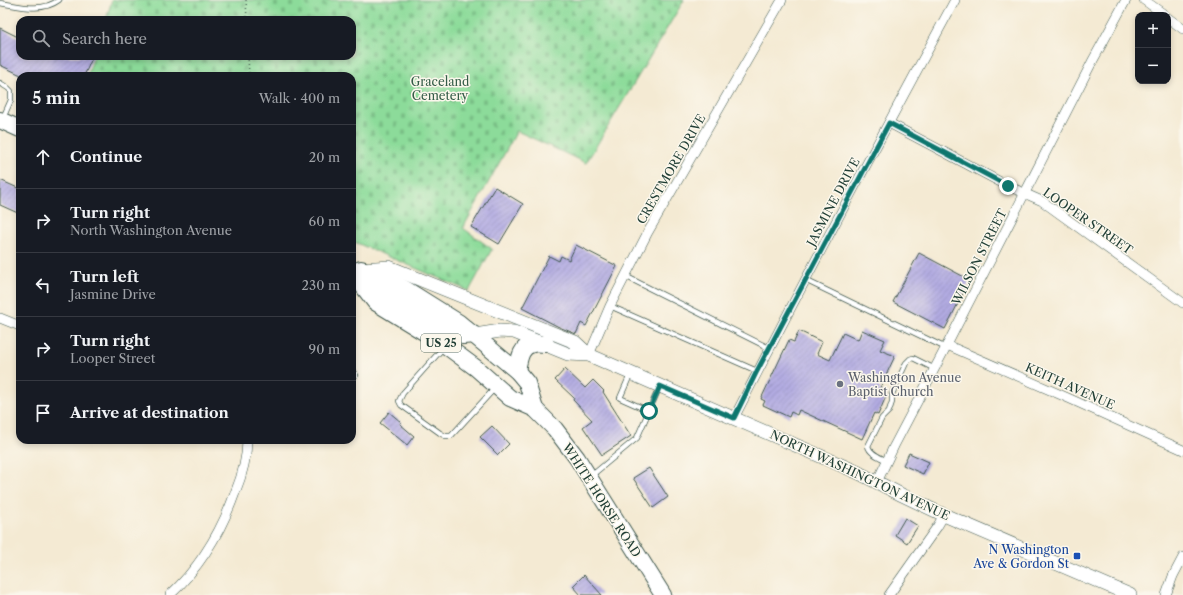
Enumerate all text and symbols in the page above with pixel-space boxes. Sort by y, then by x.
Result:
map controls [1135,12,1171,84]
button: + [1135,12,1171,48]
search box [16,16,356,60]
icon: search [30,27,52,49]
text: Search here [62,29,147,48]
button: − [1135,48,1171,84]
park label: Graceland Cemetery [411,74,470,103]
text: 5 min [32,88,80,108]
text: Walk · 400 m [259,90,340,106]
street label: CRESTMORE DRIVE [633,111,709,227]
icon: ahead [32,146,54,168]
text: Continue [70,147,142,166]
text: 20 m [309,149,340,165]
street label: JASMINE DRIVE [802,155,863,251]
route end [999,177,1017,195]
street label: LOOPER STREET [1040,185,1136,257]
text: Turn right [70,203,150,222]
street label: WILSON STREET [948,206,1010,309]
icon: right [32,210,54,232]
text: 60 m [309,213,340,229]
text: North Washington Avenue [70,222,232,238]
text: Turn left [70,267,139,286]
icon: left [32,274,54,296]
text: 230 m [302,277,340,293]
text: Jasmine Drive [70,286,156,302]
text: Turn right [70,331,150,350]
road number: US 25 [421,334,461,352]
icon: right [32,338,54,360]
text: 90 m [309,341,340,357]
text: Looper Street [70,350,155,366]
street label: KEITH AVENUE [1023,360,1117,412]
place label: Washington Avenue Baptist Church [847,370,961,399]
marker: Washington Avenue Baptist Church [835,379,845,389]
icon: arrive [32,402,54,424]
route start [640,402,658,420]
text: Arrive at destination [70,403,229,422]
street label: NORTH WASHINGTON AVENUE [768,427,952,523]
street label: WHITE HORSE ROAD [559,439,645,560]
place label: N Washington Ave & Gordon St [972,542,1070,571]
marker: N Washington Ave & Gordon St [1072,551,1082,561]

